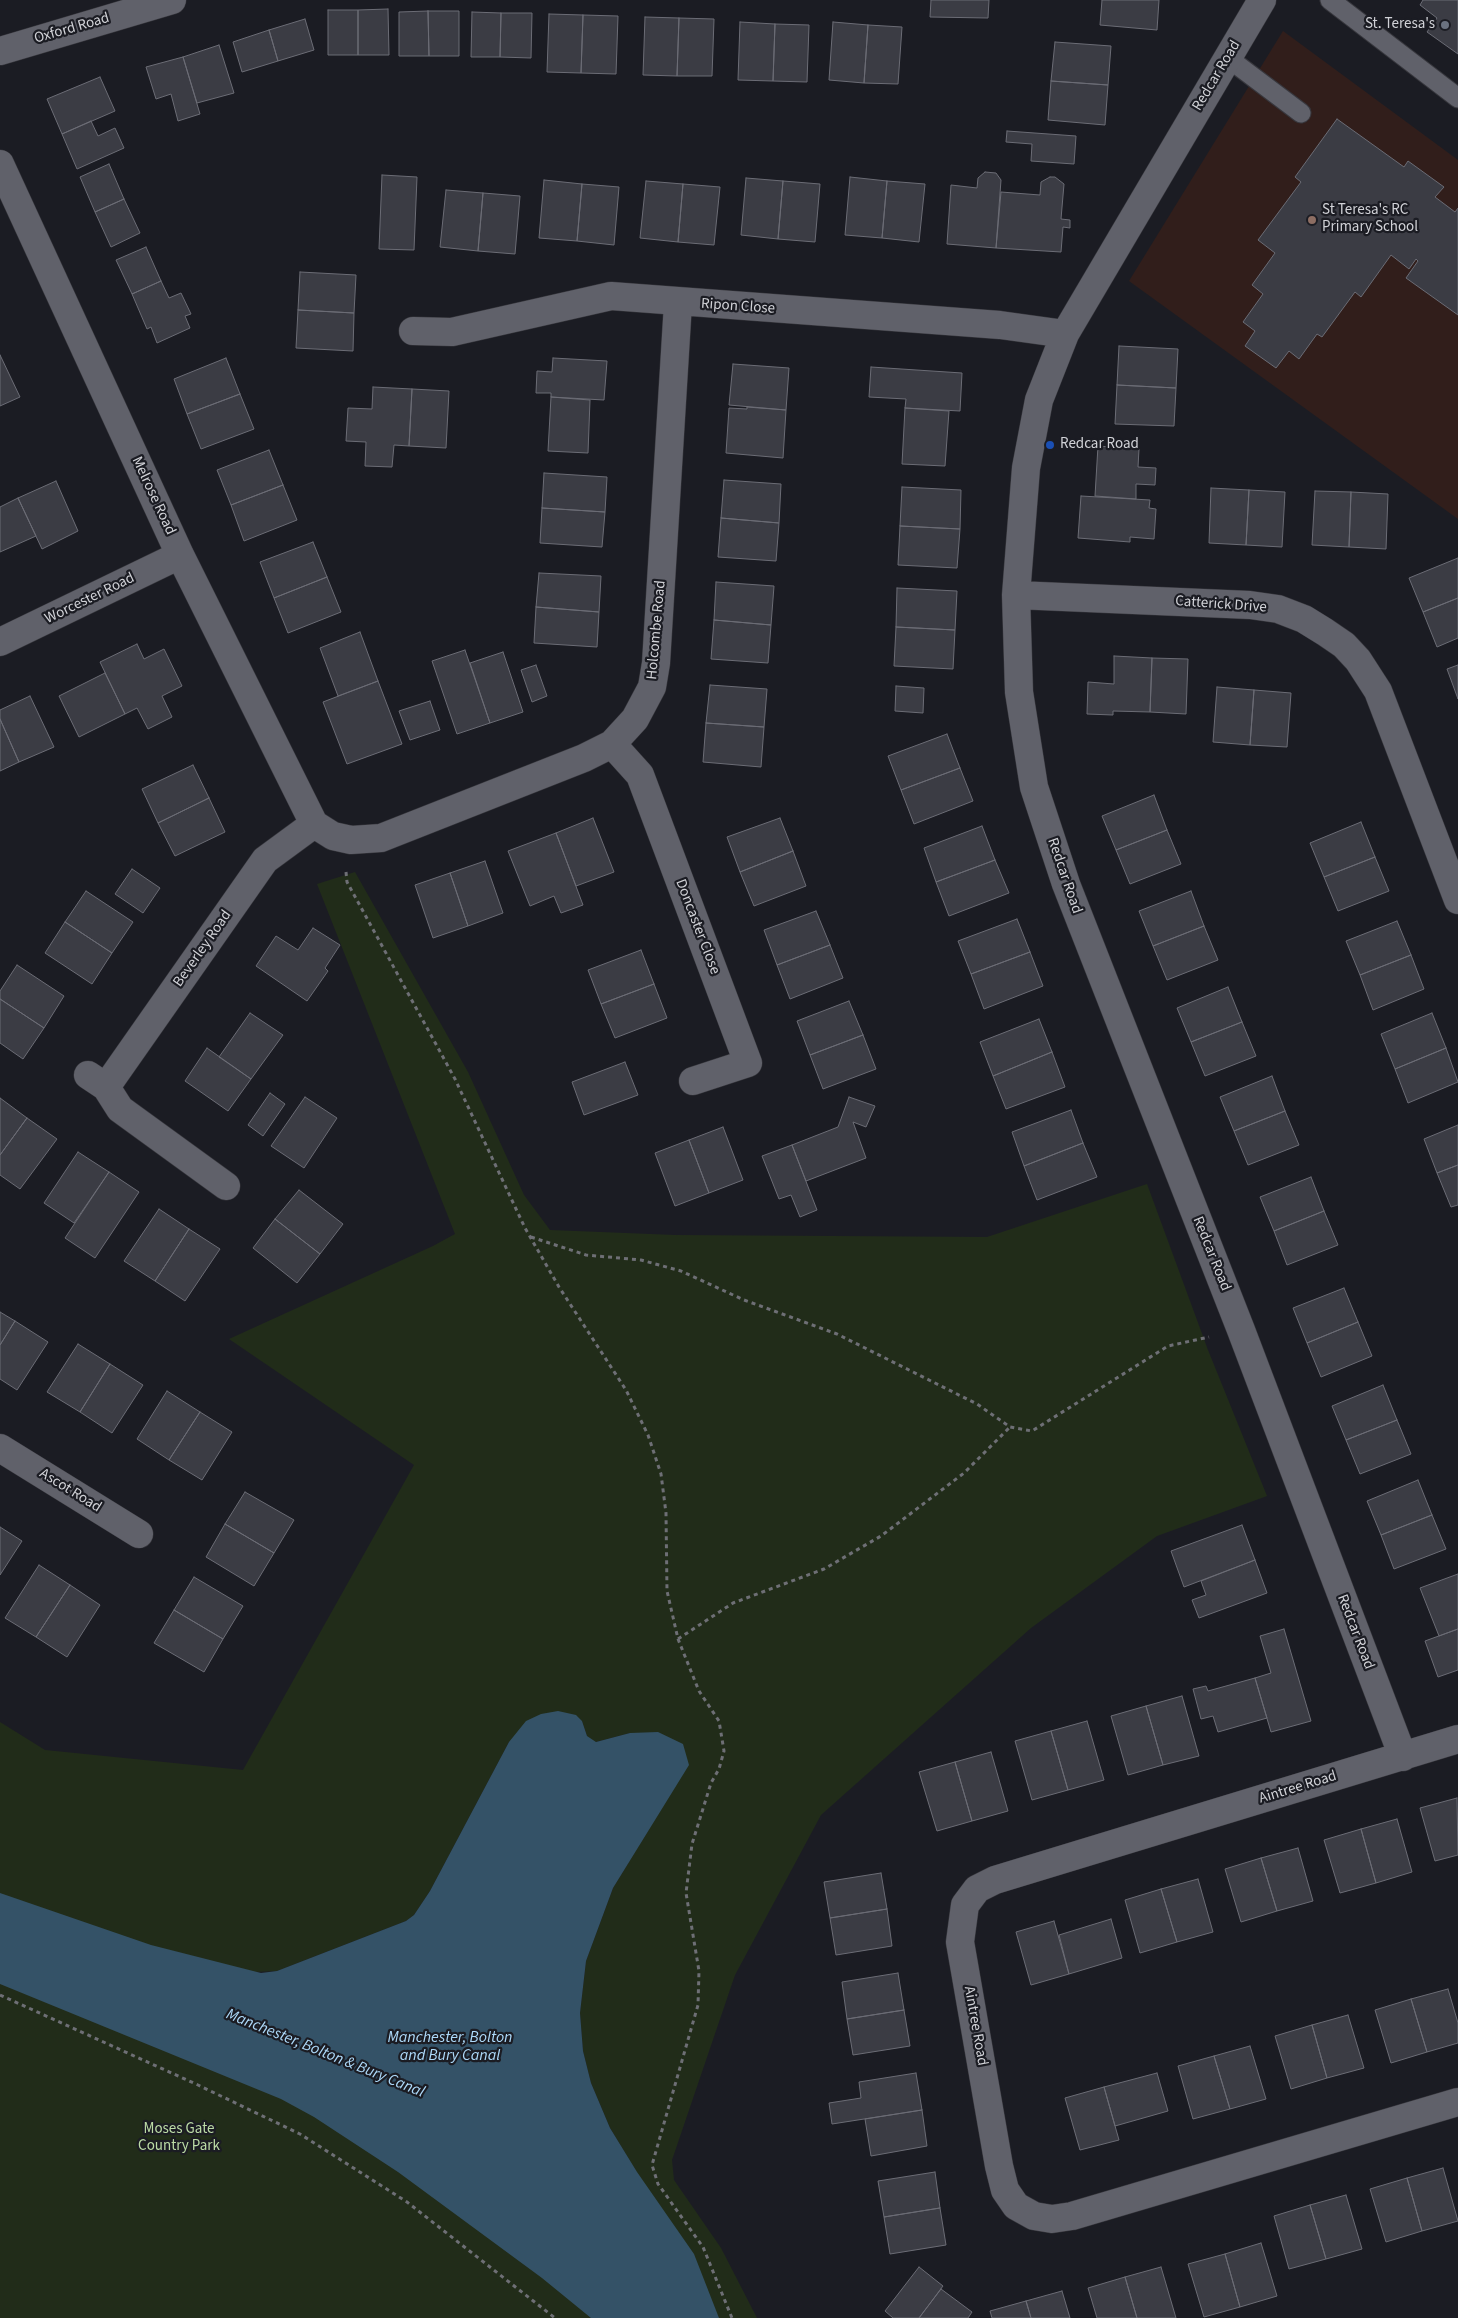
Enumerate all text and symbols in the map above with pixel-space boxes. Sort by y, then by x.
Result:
street label: Oxford Road [32,10,112,48]
place label: St. Teresa's [1365,16,1435,34]
marker: St. Teresa's [1439,19,1451,31]
street label: Redcar Road [1189,38,1245,114]
place label: St Teresa's RC Primary School [1322,202,1418,237]
marker: St Teresa's RC Primary School [1306,214,1318,226]
street label: Ripon Close [700,295,776,319]
place label: Redcar Road [1060,436,1139,454]
marker: Redcar Road [1044,439,1056,451]
street label: Melrose Road [127,454,179,538]
street label: Worcester Road [42,570,138,628]
street label: Holcombe Road [644,580,670,680]
street label: Catterick Drive [1175,593,1267,617]
street label: Redcar Road [1043,836,1085,916]
street label: Doncaster Close [671,877,723,977]
street label: Beverley Road [170,907,236,991]
street label: Redcar Road [1188,1214,1234,1294]
street label: Ascot Road [36,1465,104,1517]
street label: Redcar Road [1332,1592,1378,1672]
street label: Aintree Road [1257,1768,1339,1808]
street label: Aintree Road [959,1985,991,2067]
water label: Manchester, Bolton & Bury Canal [223,2005,427,2103]
water label: Manchester, Bolton and Bury Canal [387,2028,513,2066]
park label: Moses Gate Country Park [138,2121,220,2156]

